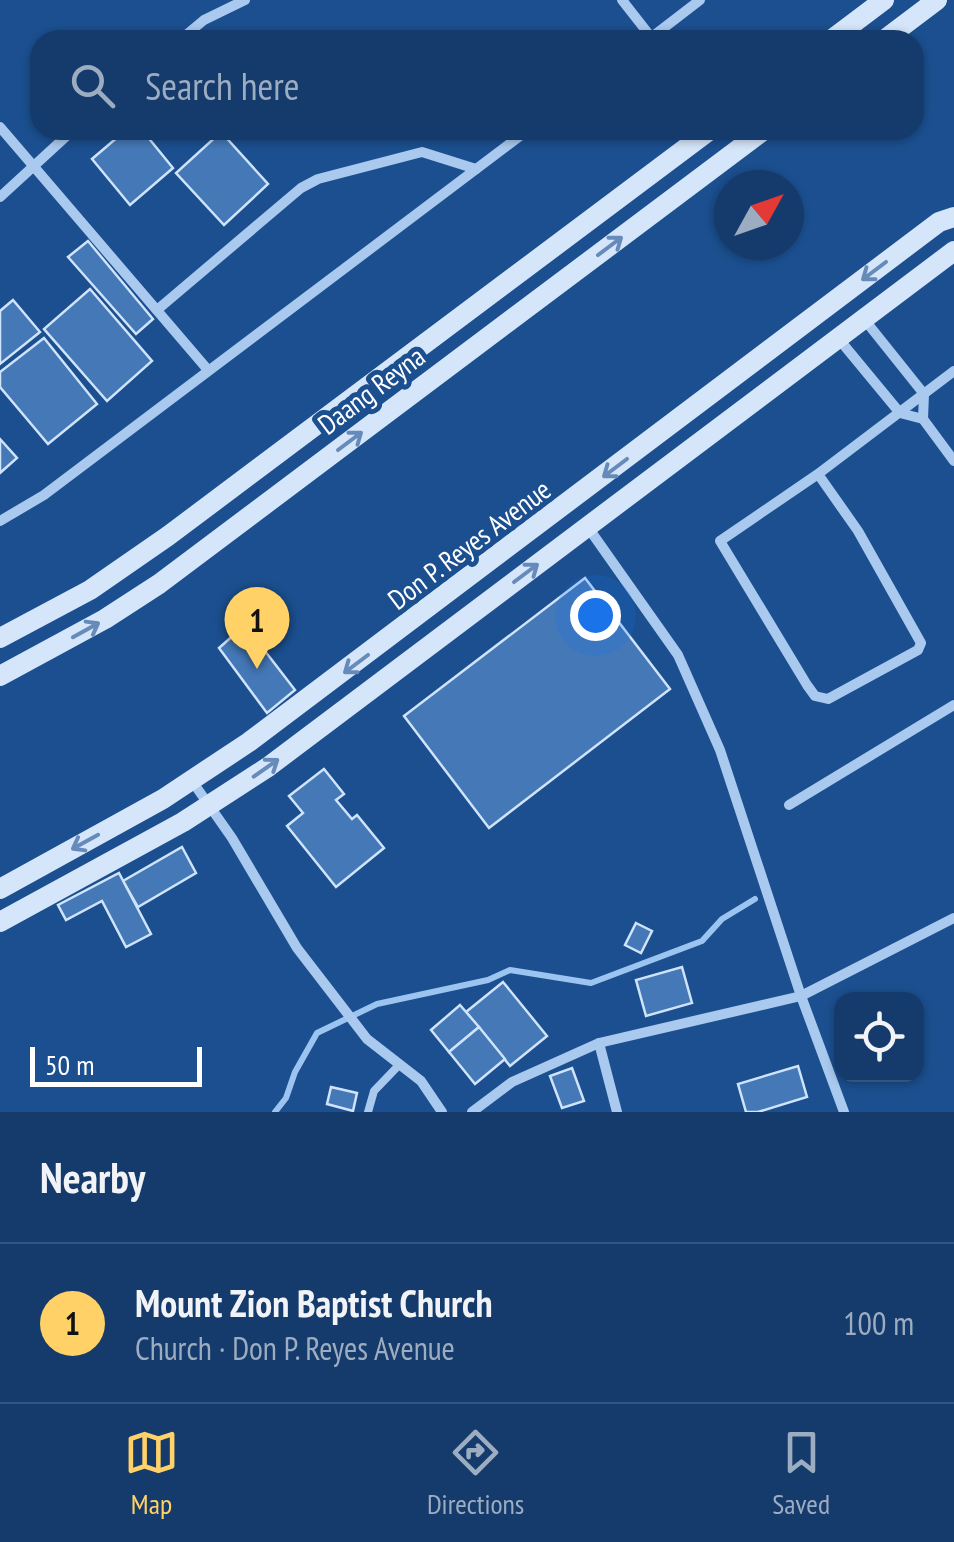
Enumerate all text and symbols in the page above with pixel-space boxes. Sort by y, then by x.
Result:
search box [30,30,924,140]
icon: search [65,58,120,113]
text: Search here [145,61,299,110]
north arrow [714,170,804,260]
one-way arrow [596,235,623,256]
one-way arrow [861,261,888,282]
street label: Daang Reyna [310,338,432,442]
one-way arrow [336,430,363,451]
one-way arrow [602,457,629,478]
street label: Don P. Reyes Avenue [380,471,558,617]
one-way arrow [512,562,539,583]
pin: 1 [224,586,290,669]
your location [570,590,621,641]
one-way arrow [70,619,100,639]
one-way arrow [343,654,370,675]
one-way arrow [252,757,279,778]
one-way arrow [70,833,100,853]
map controls [834,992,924,1082]
button: locate [834,992,924,1082]
scale bar [30,1042,202,1086]
text: 50 m [45,1046,94,1083]
text: Nearby [40,1150,145,1205]
text: Mount Zion Baptist Church [135,1278,492,1327]
text: 1 [65,1302,80,1344]
text: 100 m [843,1302,914,1344]
text: Church · Don P. Reyes Avenue [135,1327,455,1369]
tab: Map [124,1425,179,1522]
tab: Directions [427,1425,524,1522]
tab: Saved [772,1425,830,1522]

